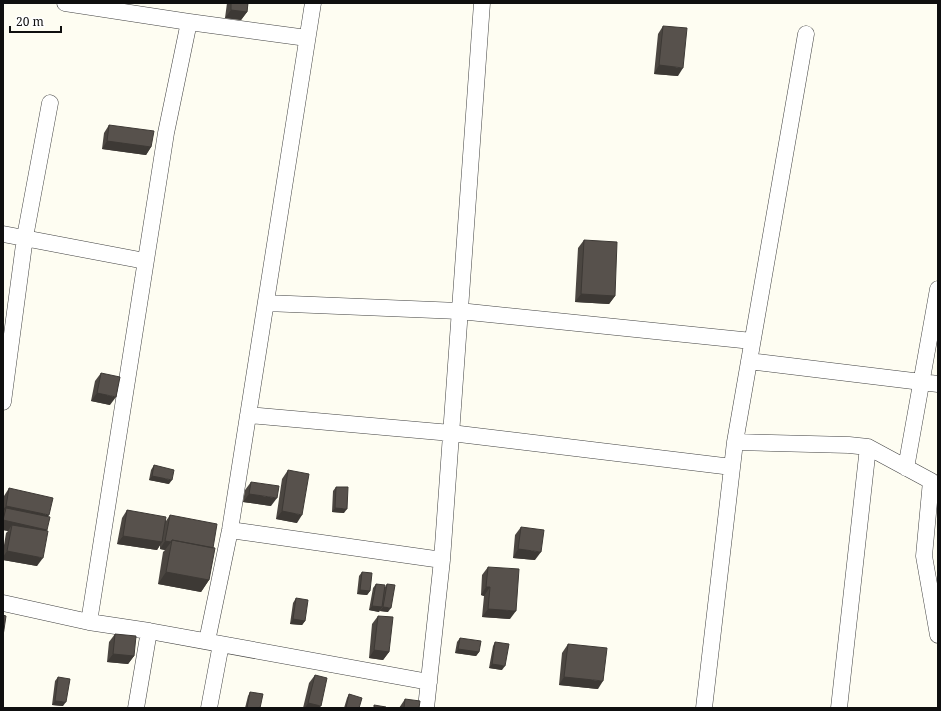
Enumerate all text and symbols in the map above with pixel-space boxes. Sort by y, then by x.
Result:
scale bar [10,8,61,34]
text: 20 m [16,13,44,30]

